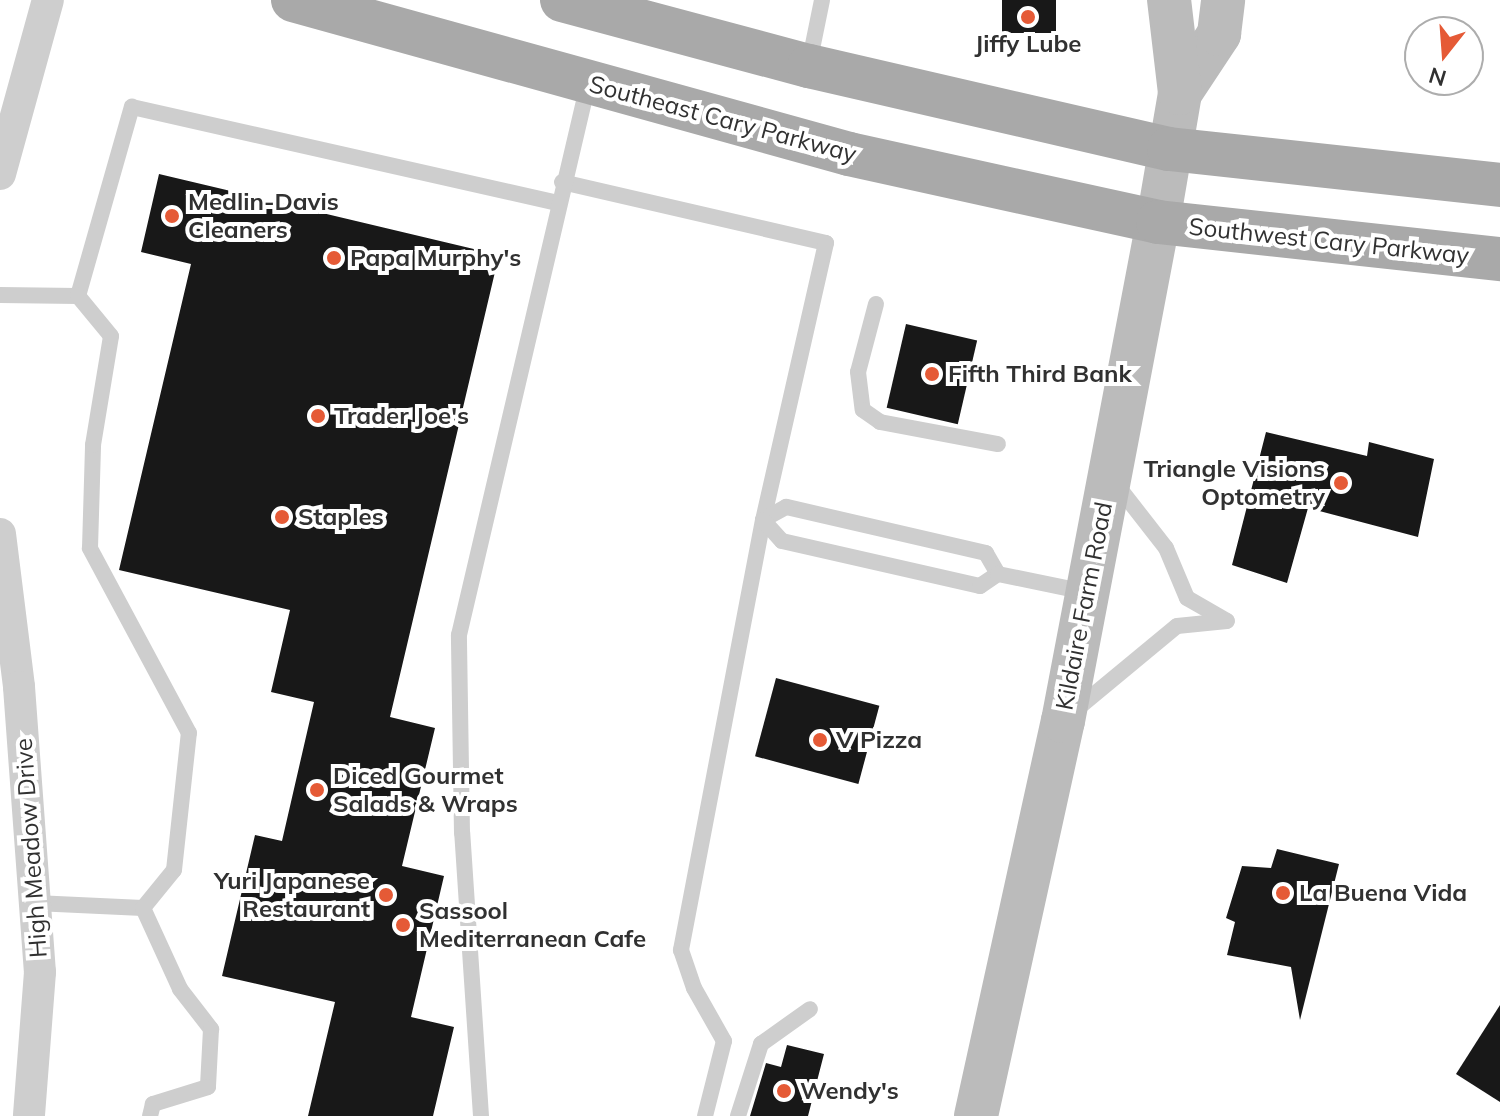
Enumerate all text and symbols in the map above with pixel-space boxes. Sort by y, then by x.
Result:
marker: Jiffy Lube [1019,8,1037,26]
north arrow [1404,16,1484,96]
place label: Jiffy Lube [975,30,1081,58]
text: N [1426,61,1450,93]
street label: Southeast Cary Parkway [586,69,860,169]
place label: Medlin-Davis Cleaners [188,188,339,244]
marker: Medlin-Davis Cleaners [163,207,181,225]
street label: Southwest Cary Parkway [1187,212,1471,270]
place label: Papa Murphy's [350,244,521,272]
marker: Papa Murphy's [325,249,343,267]
place label: Fifth Third Bank [948,360,1132,388]
marker: Fifth Third Bank [923,365,941,383]
place label: Trader Joe's [334,402,469,430]
marker: Trader Joe's [309,407,327,425]
place label: Triangle Visions Optometry [1143,455,1325,511]
marker: Triangle Visions Optometry [1332,474,1350,492]
street label: Kildaire Farm Road [1050,500,1118,712]
place label: Staples [298,503,384,531]
marker: Staples [273,508,291,526]
place label: V Pizza [836,726,922,754]
marker: V Pizza [811,731,829,749]
street label: High Meadow Drive [9,737,53,959]
place label: Diced Gourmet Salads & Wraps [333,762,518,818]
marker: Diced Gourmet Salads & Wraps [308,781,326,799]
place label: Yuri Japanese Restaurant [214,867,370,923]
place label: La Buena Vida [1299,879,1467,907]
marker: La Buena Vida [1274,884,1292,902]
marker: Yuri Japanese Restaurant [377,886,395,904]
place label: Sassool Mediterranean Cafe [419,897,646,953]
marker: Sassool Mediterranean Cafe [394,916,412,934]
place label: Wendy's [800,1077,899,1105]
marker: Wendy's [775,1082,793,1100]

